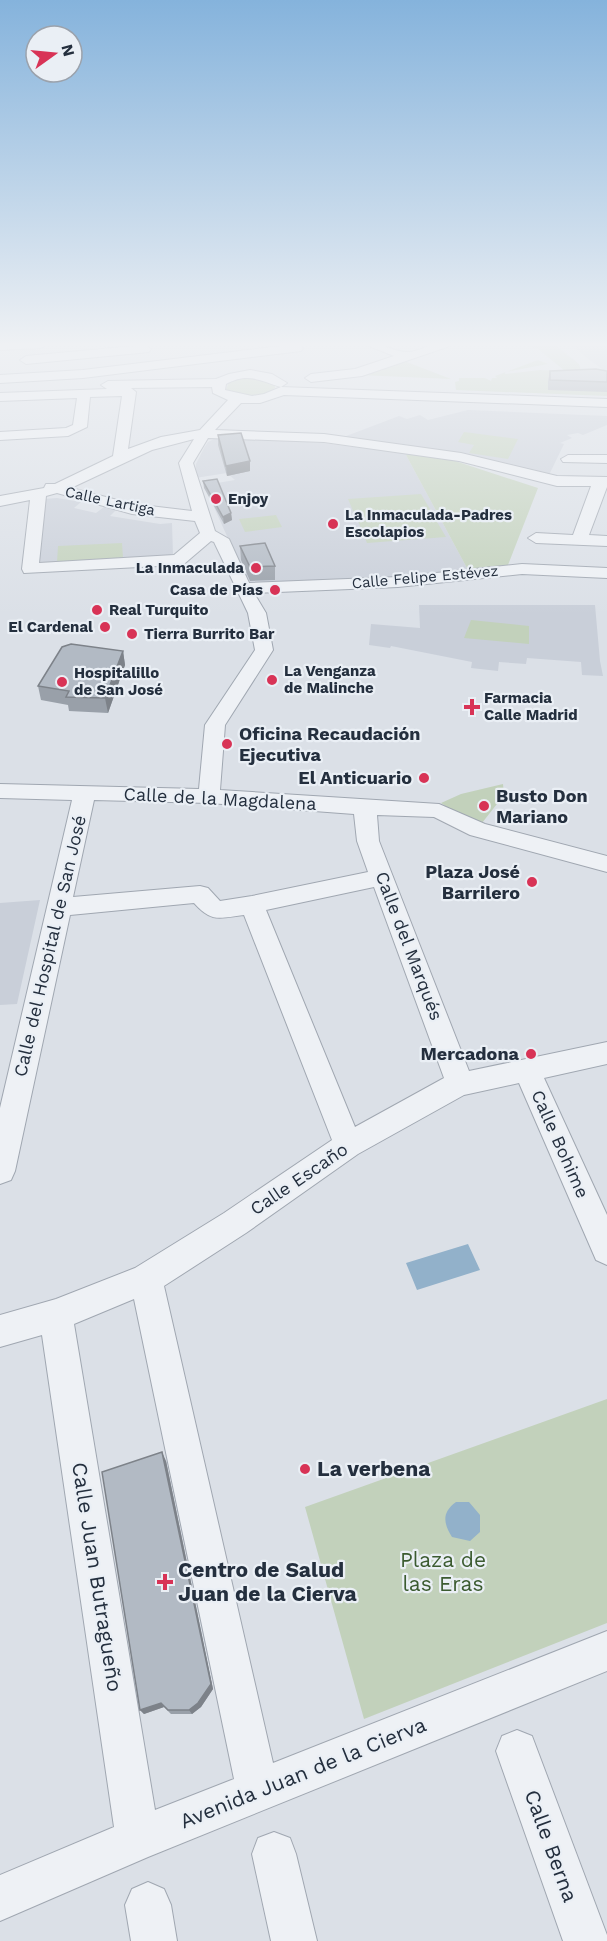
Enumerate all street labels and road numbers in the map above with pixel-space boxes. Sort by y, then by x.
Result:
street label: Calle Lartiga [63,483,157,519]
street label: Calle Felipe Estévez [351,562,499,592]
street label: Calle de la Magdalena [123,783,317,814]
street label: Calle del Hospital de San José [9,813,90,1079]
street label: Calle del Marqués [371,869,447,1023]
street label: Calle Bohime [527,1086,594,1201]
street label: Calle Escaño [246,1138,352,1219]
street label: Calle Juan Butragueño [67,1460,128,1693]
street label: Avenida Juan de la Cierva [176,1712,430,1833]
street label: Calle Berna [520,1786,583,1906]

